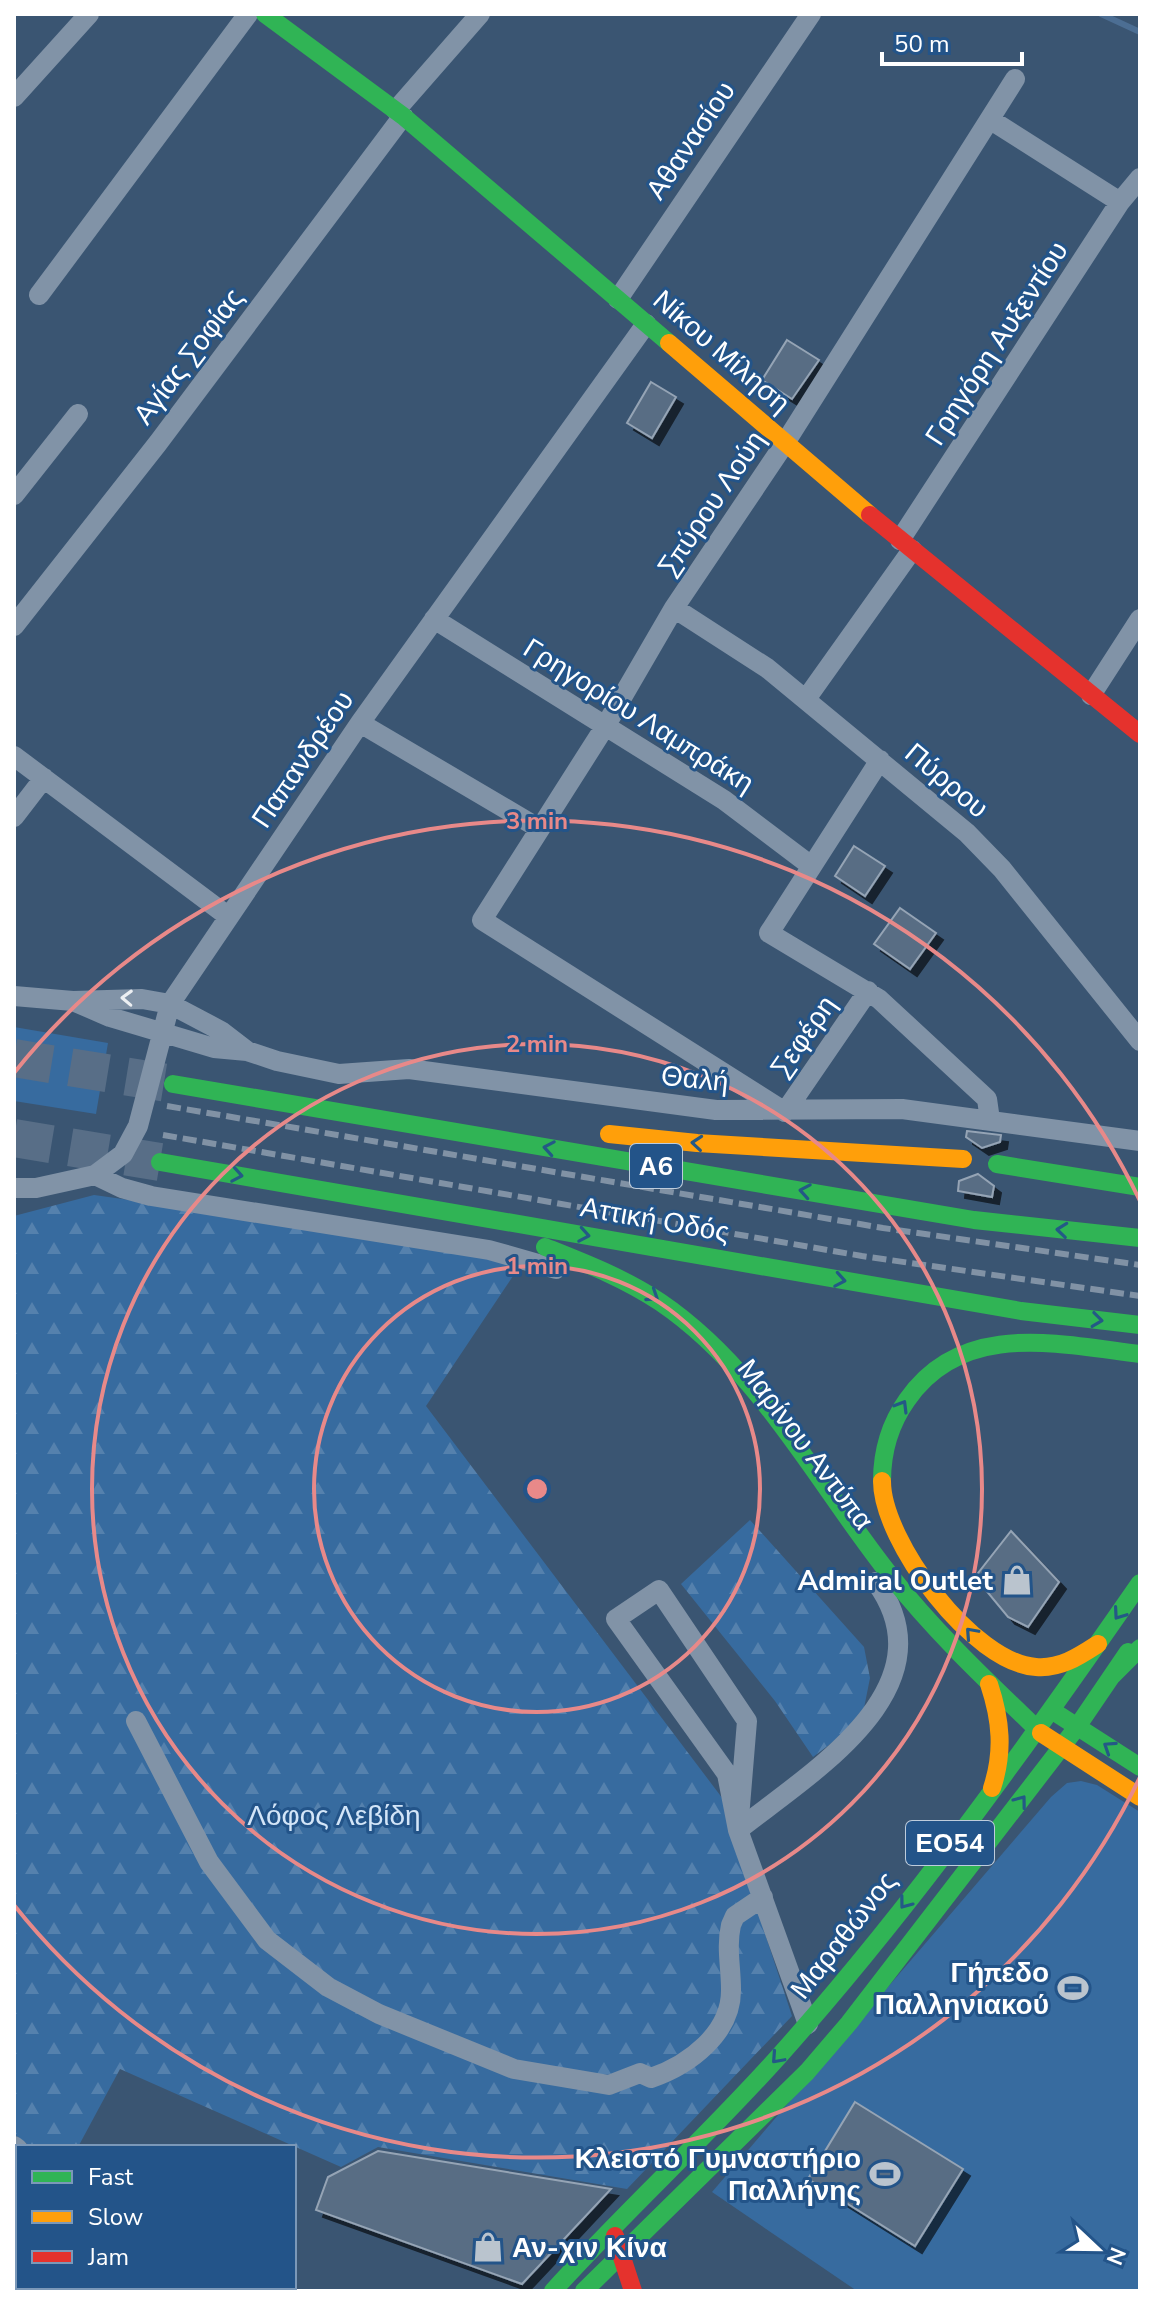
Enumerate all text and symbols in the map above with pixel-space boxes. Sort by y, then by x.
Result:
scale bar [882,16,1022,66]
text: 50 m [894,28,950,60]
street label: Αθανασίου [637,74,744,207]
street label: Γρηγόρη Αυξεντίου [917,234,1077,453]
street label: Αγίας Σοφίας [125,281,253,433]
street label: Νίκου Μίληση [645,282,798,422]
street label: Σπύρου Λούη [649,423,774,584]
street label: Γρηγορίου Λαμπράκη [516,629,761,802]
street label: Παπανδρέου [243,683,363,836]
street label: Πύρρου [897,735,996,827]
text: 3 min [506,805,568,837]
street label: Σεφέρη [762,988,846,1085]
one-way arrow [120,990,133,1007]
text: 2 min [506,1028,568,1060]
street label: Θαλή [659,1057,730,1101]
one-way arrow [690,1135,703,1152]
one-way arrow [542,1140,556,1157]
road number: Α6 [630,1144,682,1188]
one-way arrow [230,1165,244,1182]
one-way arrow [799,1184,812,1201]
street label: Αττική Οδός [578,1188,732,1252]
one-way arrow [1056,1221,1069,1238]
one-way arrow [577,1226,591,1243]
text: 1 min [506,1250,568,1282]
one-way arrow [833,1271,847,1288]
one-way arrow [645,1287,659,1302]
one-way arrow [1091,1311,1104,1328]
street label: Μαρίνου Αντύπα [728,1351,882,1538]
one-way arrow [892,1400,908,1415]
centre of rings [523,1475,551,1503]
place label: Admiral Outlet [798,1562,993,1600]
shop icon: Admiral Outlet [1000,1563,1034,1597]
one-way arrow [1114,1605,1129,1619]
one-way arrow [966,1627,981,1642]
one-way arrow [1103,1742,1117,1757]
one-way arrow [1011,1795,1025,1810]
park label: Λόφος Λεβίδη [247,1797,421,1835]
road number: ΕΟ54 [906,1821,994,1865]
street label: Μαραθώνος [782,1864,906,2007]
one-way arrow [900,1894,914,1909]
place label: Γήπεδο Παλληνιακού [875,1954,1049,2024]
sports icon: Γήπεδο Παλληνιακού [1056,1971,1090,2005]
one-way arrow [773,2049,787,2064]
place label: Κλειστό Γυμναστήριο Παλλήνης [575,2140,861,2210]
legend [16,2145,296,2289]
sports icon: Κλειστό Γυμναστήριο Παλλήνης [868,2157,902,2191]
text: Fast [88,2161,134,2193]
text: Slow [88,2201,143,2233]
north arrow [1058,2209,1138,2289]
place label: Αν-χιν Κίνα [512,2229,667,2267]
shop icon: Αν-χιν Κίνα [471,2230,505,2264]
text: Jam [87,2241,129,2273]
text: N [1099,2243,1133,2269]

